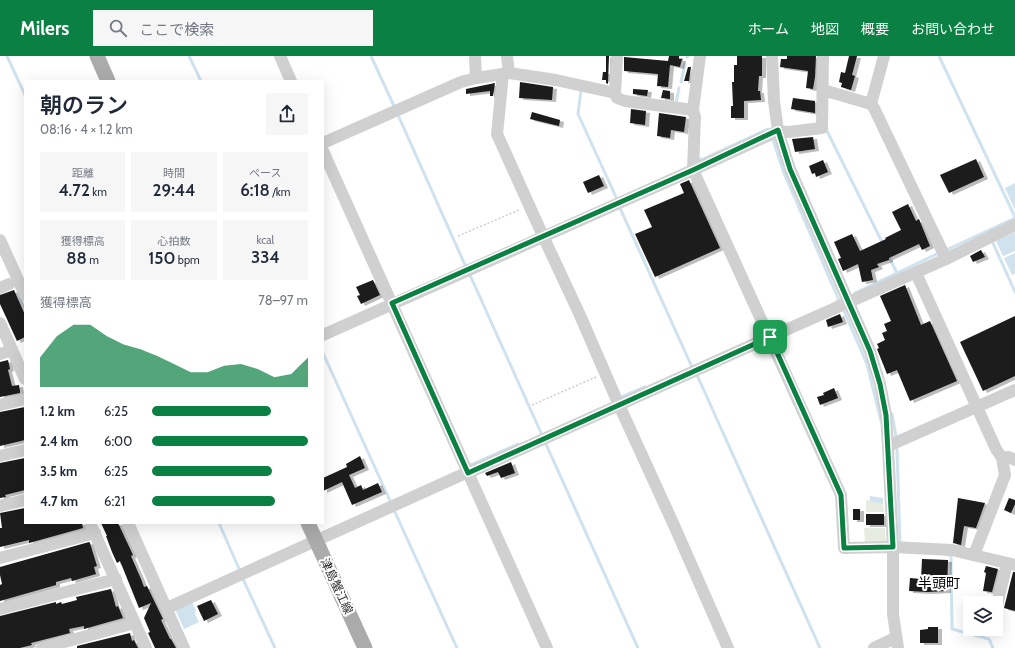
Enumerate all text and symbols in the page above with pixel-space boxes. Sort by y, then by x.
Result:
search box [93,10,373,46]
text: Milers [20,17,69,40]
icon: search [107,17,129,39]
text: ホーム [747,20,789,38]
text: 地図 [811,20,839,38]
text: 概要 [861,20,889,38]
text: お問い合わせ [911,20,995,38]
text: ここで検索 [139,21,214,39]
text: 朝のラン [40,92,128,119]
button: share [266,93,308,135]
text: 08:16 · 4 × 1.2 km [40,121,133,137]
text: 距離 [72,166,94,180]
text: 時間 [163,166,185,180]
text: ペース [249,166,282,180]
text: 4.72 [58,180,90,200]
text: 29:44 [153,180,195,200]
text: 6:18 [240,180,270,200]
text: km [90,185,107,199]
text: /km [270,185,290,199]
text: kcal [257,233,274,247]
text: 獲得標高 [61,234,105,248]
text: 心拍数 [157,234,190,248]
text: 334 [251,247,280,267]
text: 88 [66,248,87,268]
text: 150 [148,248,175,268]
text: m [87,253,99,267]
text: bpm [175,253,200,267]
text: 78–97 m [258,292,308,308]
text: 獲得標高 [40,294,92,310]
pin [753,320,787,354]
icon: arrive [759,326,781,348]
text: 1.2 km [40,403,75,419]
text: 6:25 [104,403,128,419]
text: 2.4 km [40,433,78,449]
text: 6:00 [104,433,132,449]
text: 3.5 km [40,463,77,479]
text: 6:25 [104,463,128,479]
text: 4.7 km [40,493,78,509]
text: 6:21 [104,493,125,509]
street label: 津島蟹江線 [318,556,356,616]
district label: 半頭町 [918,574,960,592]
map controls [963,596,1003,636]
button: layers [963,596,1003,636]

